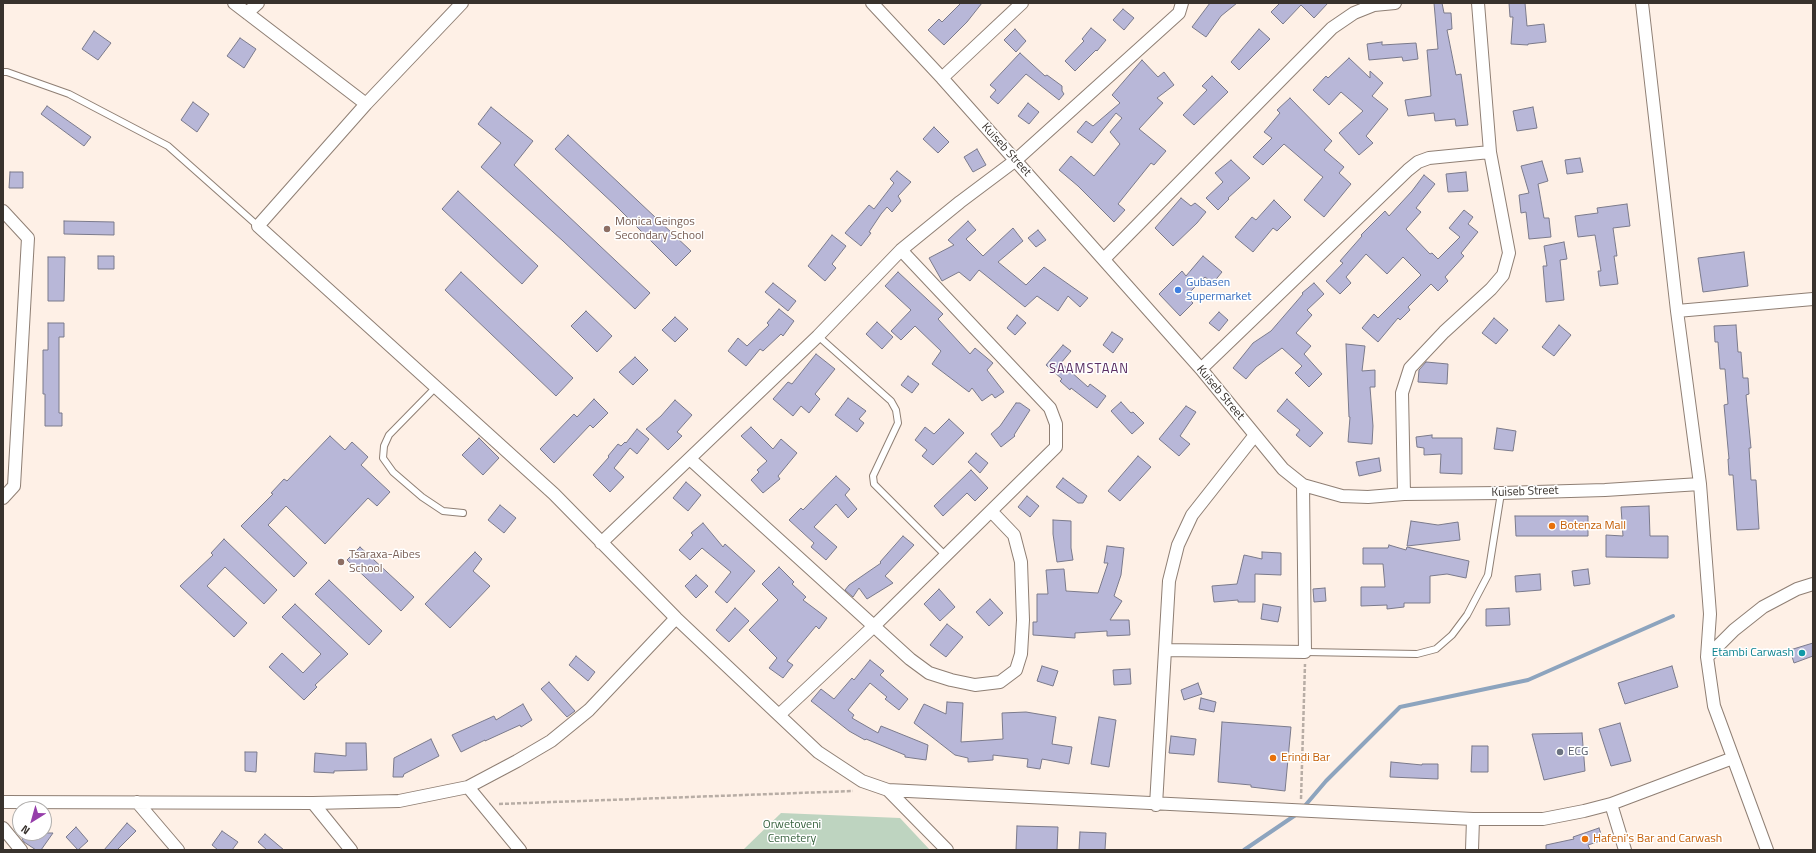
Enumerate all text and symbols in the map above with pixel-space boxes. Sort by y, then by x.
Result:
street label: Kuiseb Street [978,120,1034,180]
place label: Monica Geingos Secondary School [615,215,704,243]
marker: Monica Geingos Secondary School [602,224,612,234]
place label: Gubasen Supermarket [1186,276,1251,304]
marker: Gubasen Supermarket [1173,285,1183,295]
district label: SAAMSTAAN [1049,362,1129,378]
street label: Kuiseb Street [1193,363,1247,423]
street label: Kuiseb Street [1491,484,1559,500]
place label: Botenza Mall [1560,519,1626,533]
marker: Botenza Mall [1547,521,1557,531]
place label: Tsaraxa-Aibes School [349,548,420,576]
marker: Tsaraxa-Aibes School [336,557,346,567]
place label: Etambi Carwash [1712,646,1794,660]
marker: Etambi Carwash [1797,648,1807,658]
place label: ECG [1568,745,1588,759]
marker: ECG [1555,747,1565,757]
place label: Erindi Bar [1281,751,1330,765]
marker: Erindi Bar [1268,753,1278,763]
north arrow [12,801,52,841]
park label: Orwetoveni Cemetery [763,818,821,846]
text: N [18,821,33,838]
place label: Hafeni's Bar and Carwash [1593,832,1722,846]
marker: Hafeni's Bar and Carwash [1580,834,1590,844]

